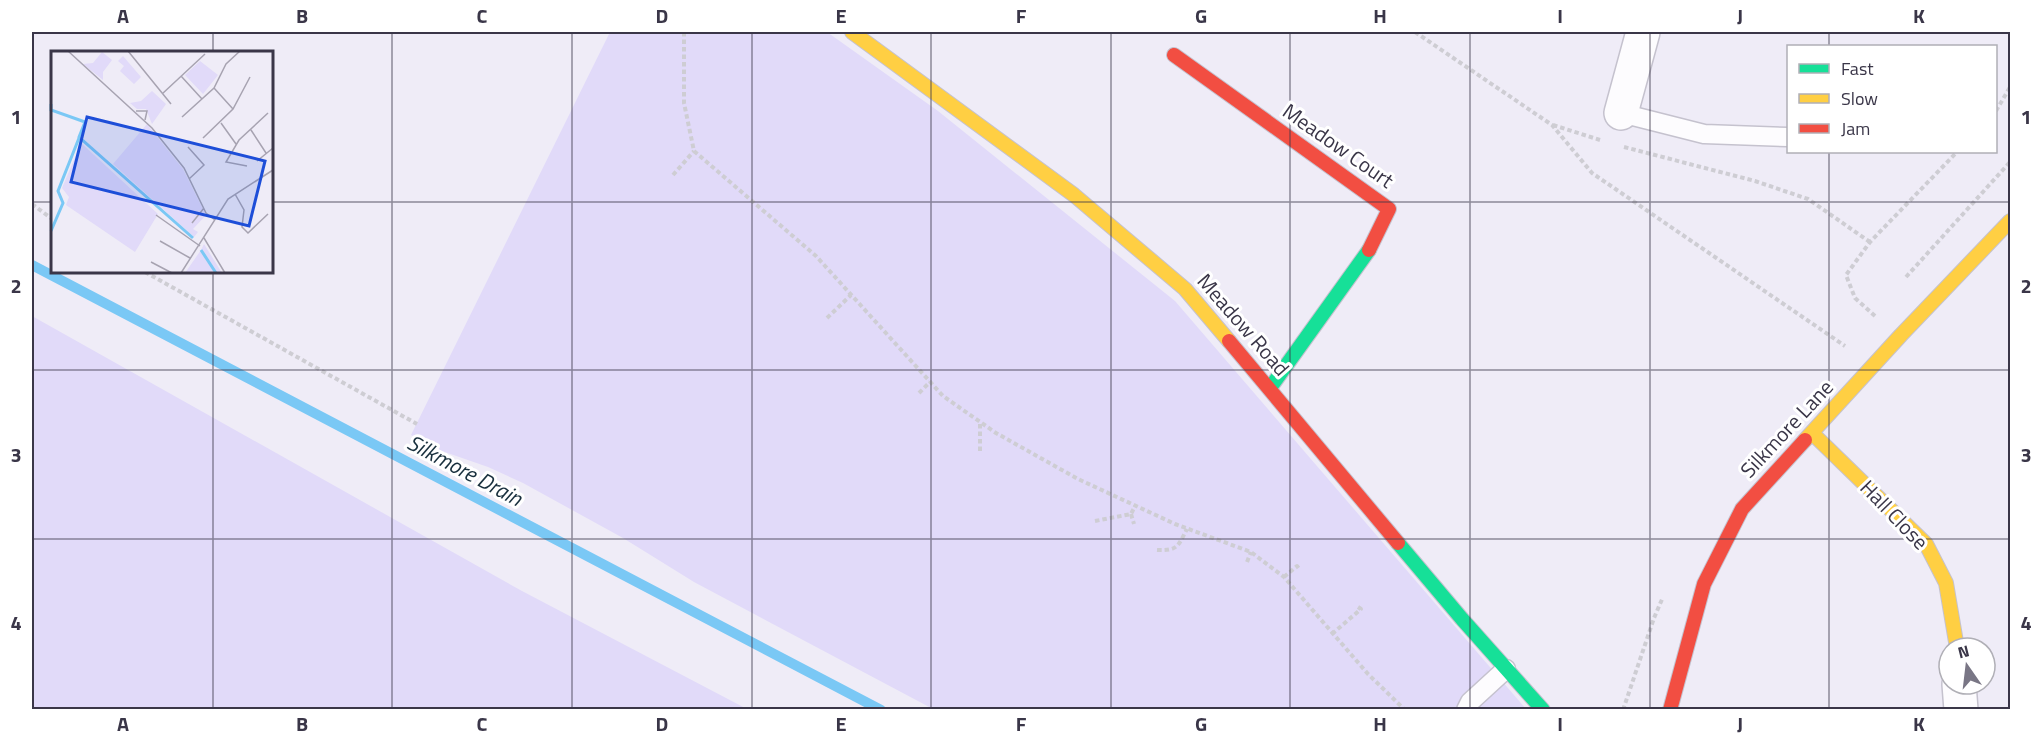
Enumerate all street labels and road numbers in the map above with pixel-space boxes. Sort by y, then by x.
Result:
street label: Meadow Court [1276,95,1401,196]
street label: Meadow Road [1190,266,1297,383]
street label: Silkmore Lane [1732,372,1840,485]
street label: Hall Close [1853,472,1936,557]

